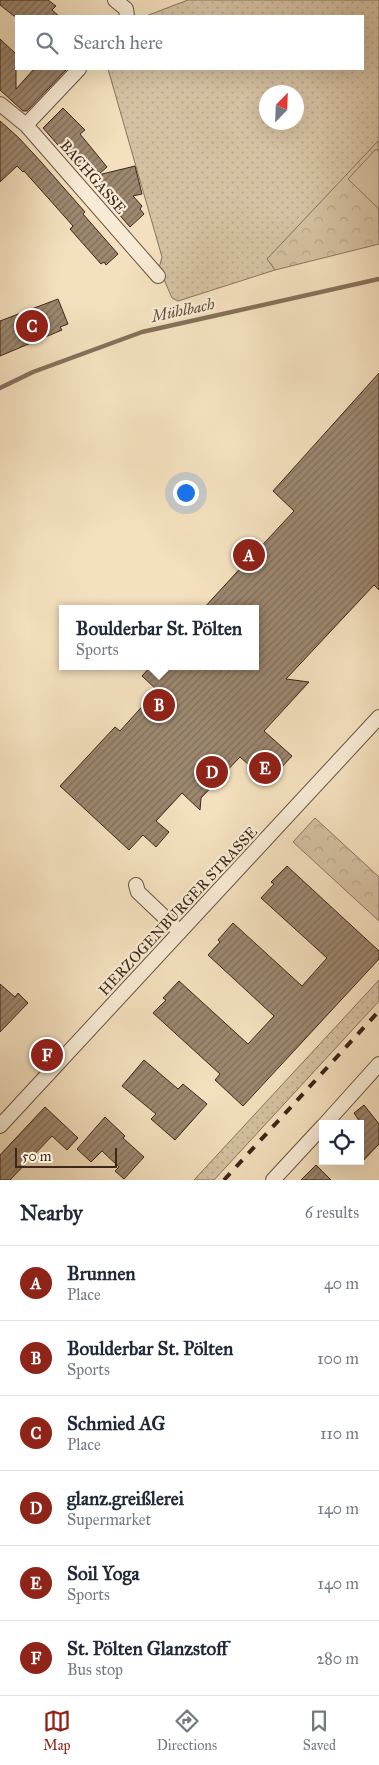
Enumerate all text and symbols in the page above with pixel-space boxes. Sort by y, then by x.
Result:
search box [15,15,364,70]
icon: search [33,29,61,57]
text: Search here [73,31,163,54]
north arrow [259,85,304,130]
street label: BACHGASSE [56,136,130,218]
water label: Mühlbach [148,294,216,326]
pin: C [16,307,48,345]
your location [173,480,199,506]
pin: A [233,536,265,574]
popup [59,605,259,670]
text: Boulderbar St. Pölten [76,617,242,640]
text: Sports [76,640,119,659]
pin: B [143,686,175,724]
pin: E [249,749,281,787]
pin: D [196,753,228,791]
street label: HERZOGENBURGER STRASSE [95,823,261,999]
pin: F [31,1036,63,1074]
map controls [319,1120,364,1165]
button: locate [319,1120,364,1165]
scale bar [15,1145,118,1168]
text: 50 m [22,1148,51,1165]
text: Nearby [20,1200,83,1226]
text: 6 results [305,1203,359,1222]
text: Brunnen [67,1262,136,1285]
text: A [31,1274,41,1293]
text: 40 m [324,1274,359,1293]
text: Place [67,1285,101,1304]
text: Boulderbar St. Pölten [67,1337,233,1360]
text: B [31,1349,41,1368]
text: 100 m [317,1349,359,1368]
text: Sports [67,1360,110,1379]
text: Schmied AG [67,1412,165,1435]
text: C [31,1424,41,1443]
text: 110 m [320,1424,359,1443]
text: Place [67,1435,101,1454]
text: glanz.greißlerei [67,1487,184,1510]
text: D [30,1499,42,1518]
text: 140 m [318,1499,359,1518]
text: Supermarket [67,1510,151,1529]
text: Soil Yoga [67,1562,139,1585]
text: E [30,1574,42,1593]
text: 140 m [318,1574,359,1593]
text: Sports [67,1585,110,1604]
text: St. Pölten Glanzstoff [67,1637,228,1660]
text: F [31,1649,41,1668]
text: 280 m [316,1649,359,1668]
text: Bus stop [67,1660,123,1679]
tab: Map [43,1707,71,1754]
tab: Directions [157,1707,217,1754]
tab: Saved [303,1707,336,1754]

